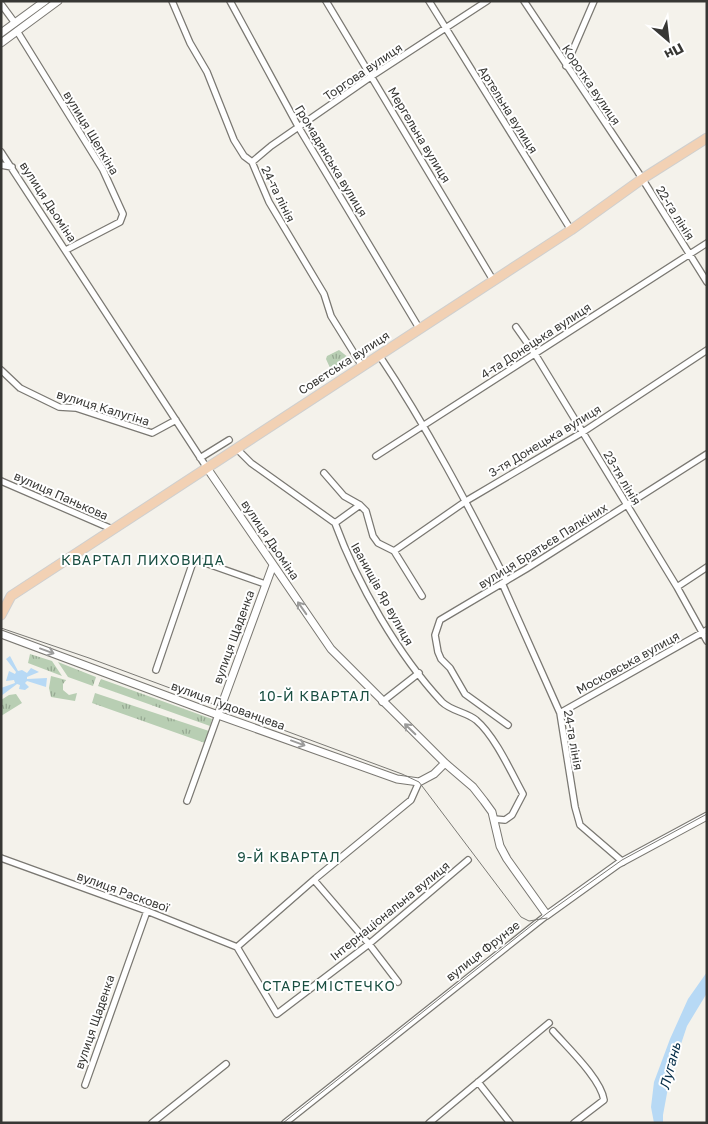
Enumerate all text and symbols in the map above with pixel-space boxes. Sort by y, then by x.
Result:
north arrow [643,15,693,65]
street label: Торгова вулиця [320,40,405,103]
text: Пн [662,40,687,64]
street label: Коротка вулиця [559,42,624,128]
street label: Артельна вулиця [476,63,541,156]
street label: Мергельна вулиця [385,84,454,185]
street label: вулиця Щепкіна [61,88,122,177]
street label: Громадянська вулиця [292,102,371,220]
street label: вулиця Дьоміна [17,159,80,245]
street label: 24-та лінія [258,163,299,224]
street label: 22-га лінія [653,183,698,243]
street label: 4-та Донецька вулиця [478,299,594,382]
street label: Совєтська вулиця [295,328,392,398]
street label: вулиця Калугіна [55,386,151,429]
street label: 3-тя Донецька вулиця [486,401,604,480]
street label: 23-тя лінія [600,448,645,508]
street label: вулиця Панькова [12,468,111,523]
street label: вулиця Дьоміна [238,497,303,583]
street label: вулиця Братьєв Палкіних [475,499,610,592]
street label: Іванищів Яр вулиця [348,540,417,648]
district label: КВАРТАЛ ЛИХОВИДА [61,551,225,568]
street label: вулиця Щаденка [210,588,257,686]
one-way arrow [297,601,308,615]
street label: Московська вулиця [573,628,682,697]
one-way arrow [39,647,54,656]
street label: вулиця Гудованцева [169,678,287,733]
district label: 10-Й КВАРТАЛ [259,687,371,704]
street label: 24-та лінія [561,709,586,771]
one-way arrow [404,723,416,735]
one-way arrow [290,739,305,748]
district label: 9-Й КВАРТАЛ [237,848,341,865]
street label: Інтернаціональна вулиця [327,858,452,963]
street label: вулиця Раскової [75,868,172,915]
street label: вулиця Фрунзе [443,917,523,984]
street label: вулиця Щаденка [71,973,118,1071]
district label: СТАРЕ МІСТЕЧКО [262,977,396,994]
water label: Лугань [655,1040,684,1091]

